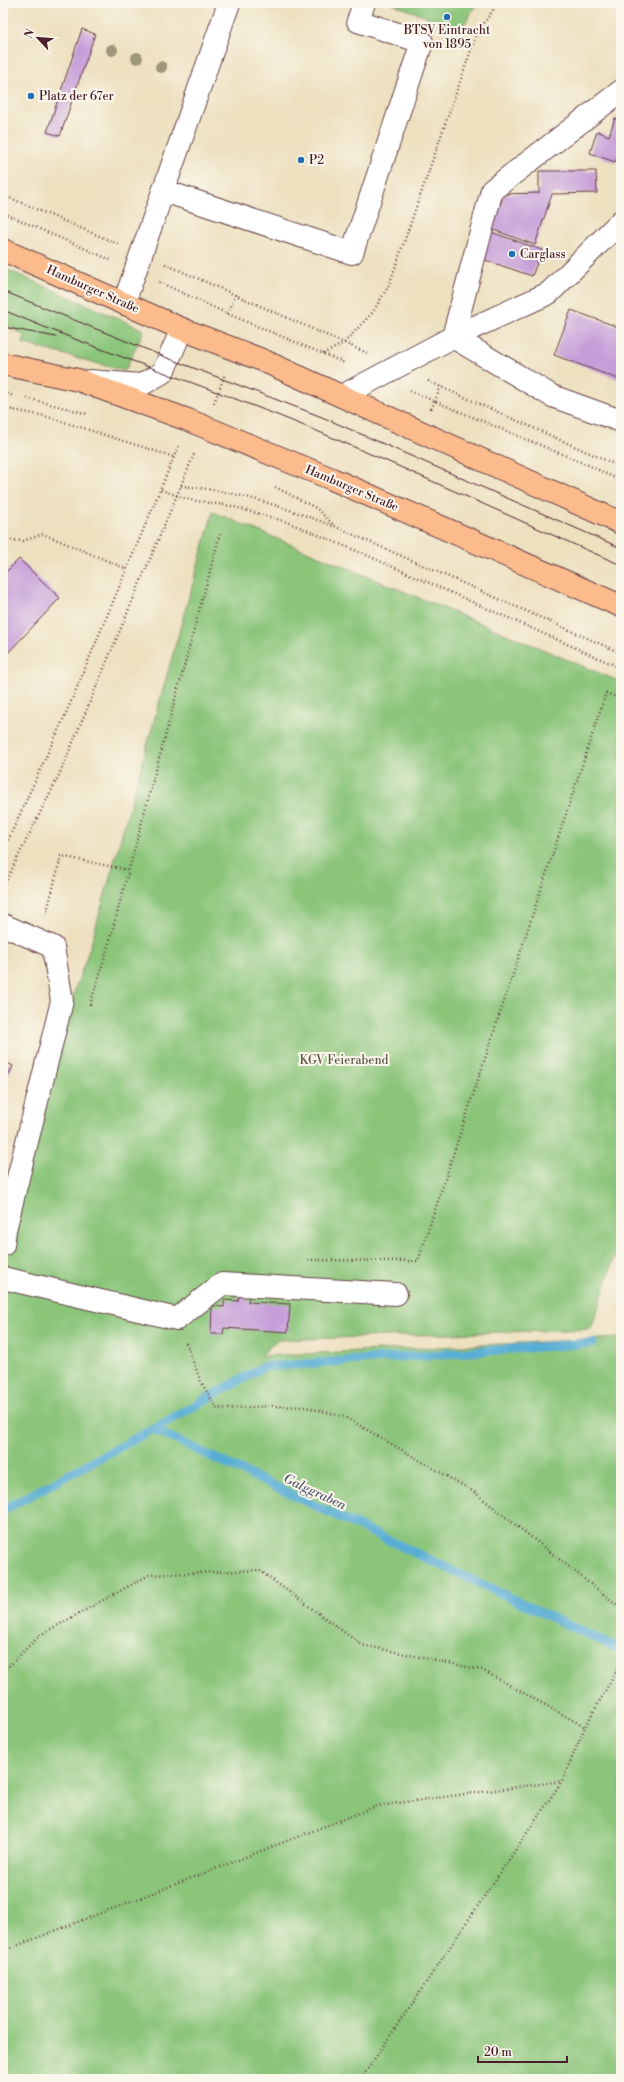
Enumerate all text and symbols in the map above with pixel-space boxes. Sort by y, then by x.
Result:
marker: BTSV Eintracht von 1895 [442,12,452,22]
north arrow [18,18,58,58]
place label: BTSV Eintracht von 1895 [403,23,491,52]
text: N [22,27,38,41]
place label: Platz der 67er [39,89,114,104]
marker: Platz der 67er [26,91,36,101]
place label: P2 [309,153,324,168]
marker: P2 [296,155,306,165]
place label: Carglass [520,247,566,262]
marker: Carglass [507,249,517,259]
street label: Hamburger Straße [44,262,141,317]
street label: Hamburger Straße [303,462,401,515]
park label: KGV Feierabend [300,1053,389,1068]
water label: Galggraben [281,1470,349,1514]
scale bar [478,2038,567,2064]
text: 20 m [484,2045,512,2060]

